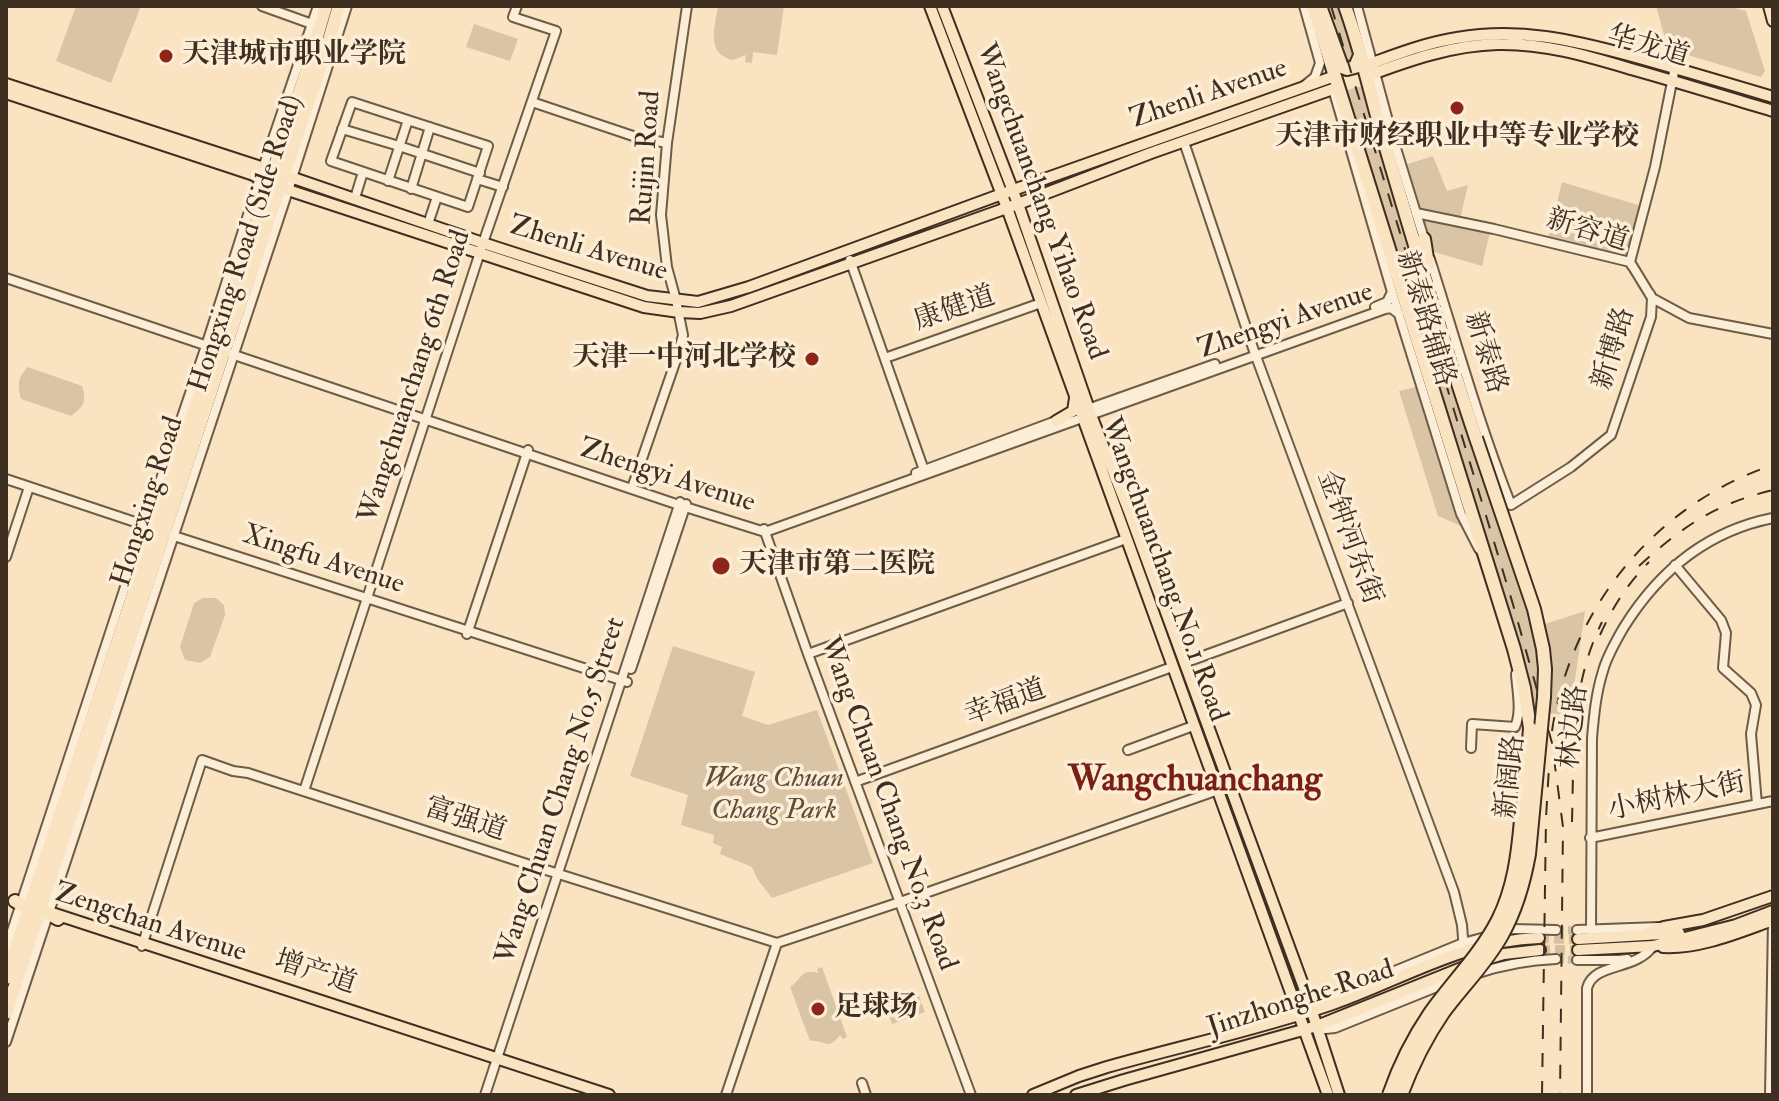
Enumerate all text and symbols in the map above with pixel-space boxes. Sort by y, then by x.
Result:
street label: 华龙道 [1603,20,1693,76]
place label: 天津城市职业学院 [182,39,406,73]
street label: Wangchuanchang Yihao Road [967,39,1113,365]
marker: 天津城市职业学院 [157,47,175,65]
street label: Zhenli Avenue [1126,53,1292,137]
street label: Ruijin Road [627,90,669,226]
street label: Hongxing Road (Side Road) [183,91,311,397]
marker: 天津市财经职业中等专业学校 [1448,99,1466,117]
place label: 天津市财经职业中等专业学校 [1275,121,1639,155]
street label: 新容道 [1542,204,1632,260]
street label: Zhenli Avenue [505,210,671,290]
street label: Wangchuanchang 6th Road [353,226,479,528]
street label: 新泰路辅路 [1387,247,1461,391]
street label: Zhengyi Avenue [1194,276,1378,368]
street label: 康健道 [910,280,1000,340]
street label: 新博路 [1587,304,1643,394]
street label: 新泰路 [1456,308,1512,398]
place label: 天津一中河北学校 [572,342,796,376]
marker: 天津一中河北学校 [803,350,821,368]
street label: Hongxing Road [106,413,192,591]
street label: Wangchuanchang No.1 Road [1092,413,1234,727]
street label: Zhengyi Avenue [575,433,759,521]
street label: 金钟河东街 [1308,466,1388,610]
street label: Xingfu Avenue [238,519,408,603]
place label: 天津市第二医院 [739,549,935,583]
marker: 天津市第二医院 [710,555,732,577]
street label: Wang Chuan Chang No.5 Street [490,613,634,969]
street label: Wang Chuan Chang No.3 Road [811,633,963,975]
street label: 幸福道 [961,674,1051,734]
street label: 林边路 [1554,683,1596,771]
street label: 新阔路 [1491,733,1533,821]
district label: Wangchuanchang [1068,760,1322,804]
park label: Wang Chuan Chang Park [704,763,844,829]
street label: 小树林大街 [1605,767,1749,829]
street label: 富强道 [420,792,510,850]
street label: Zengchan Avenue [50,877,250,971]
street label: 增产道 [270,945,360,1003]
street label: Jinzhonghe Road [1204,954,1398,1046]
place label: 足球场 [834,992,918,1026]
marker: 足球场 [809,1000,827,1018]

